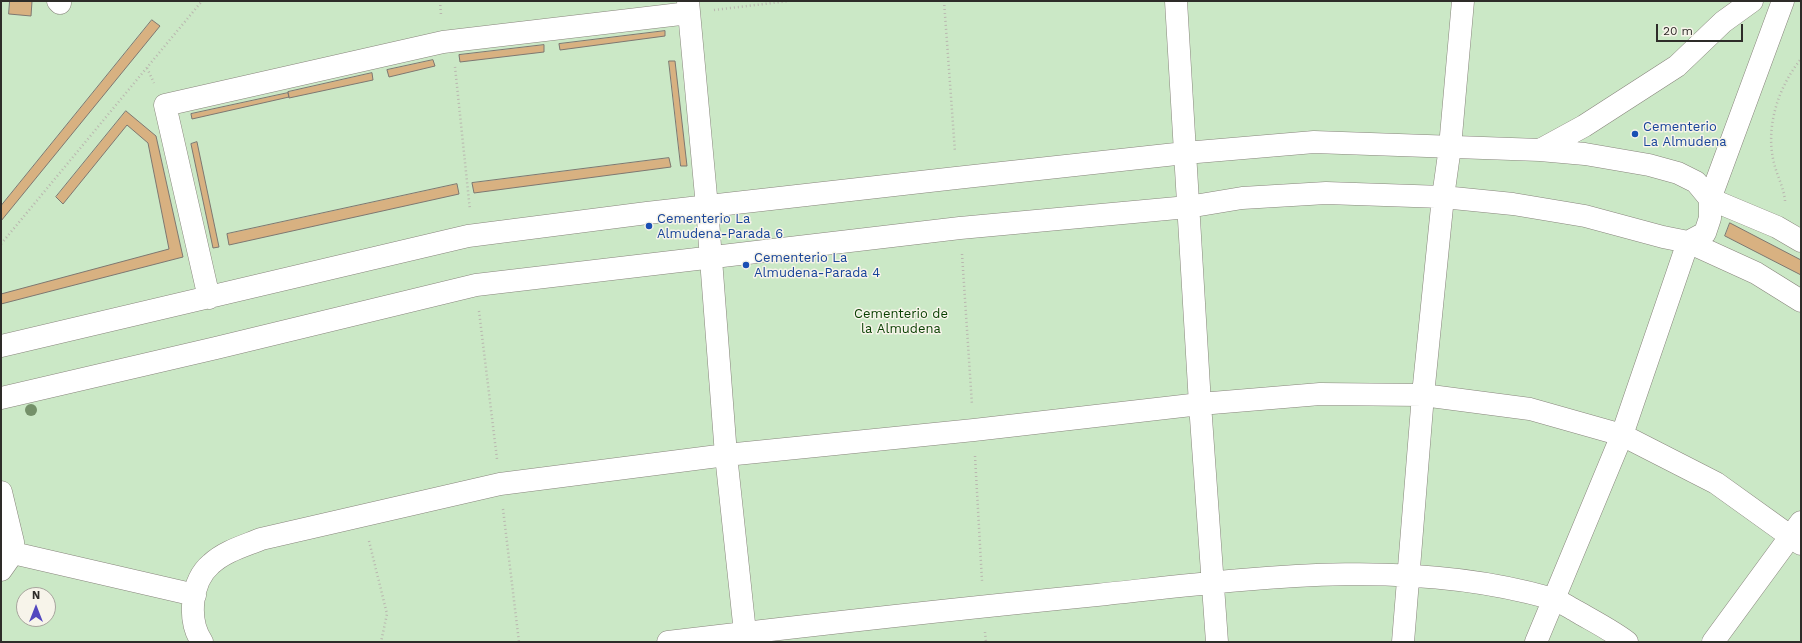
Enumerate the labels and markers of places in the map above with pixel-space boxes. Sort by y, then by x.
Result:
place label: Cementerio La Almudena [1643,119,1727,150]
marker: Cementerio La Almudena [1630,129,1640,139]
place label: Cementerio La Almudena-Parada 6 [657,211,783,242]
marker: Cementerio La Almudena-Parada 6 [644,221,654,231]
place label: Cementerio La Almudena-Parada 4 [754,250,880,281]
marker: Cementerio La Almudena-Parada 4 [741,260,751,270]

